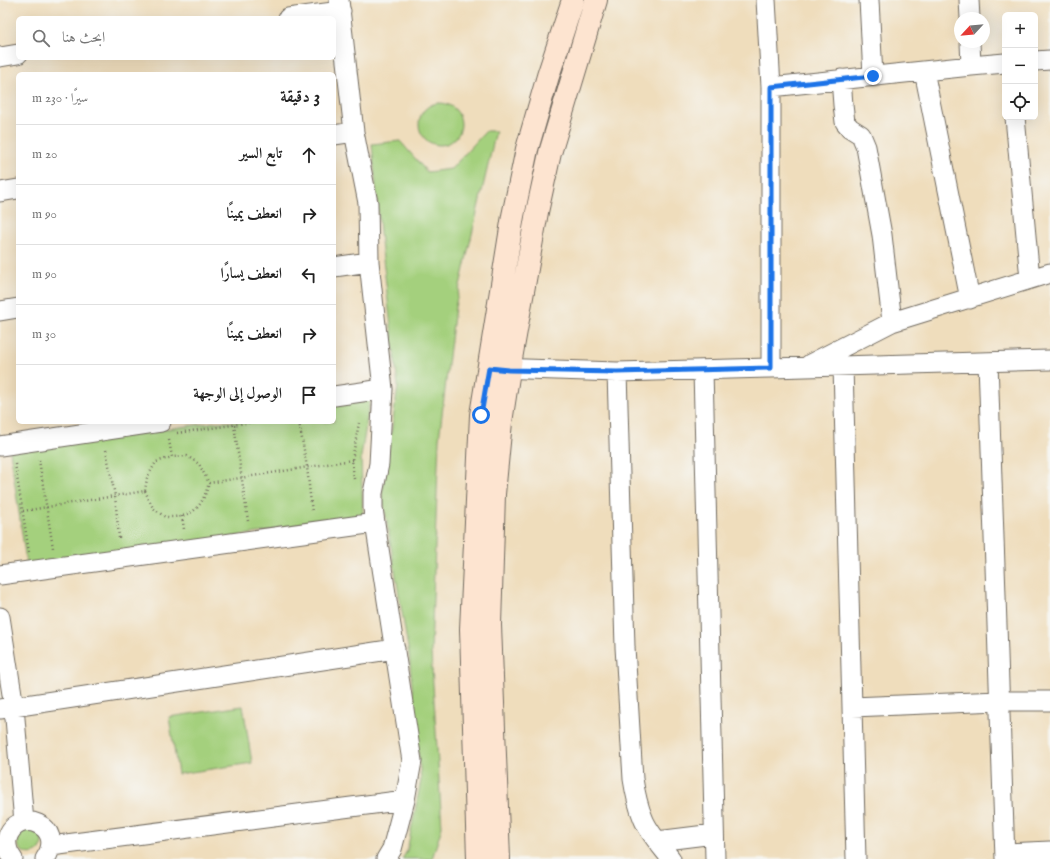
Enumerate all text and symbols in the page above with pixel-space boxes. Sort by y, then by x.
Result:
north arrow [954,12,990,48]
map controls [1002,12,1038,120]
button: + [1002,12,1038,48]
search box [16,16,336,60]
icon: search [30,27,52,49]
text: ابحث هنا [62,28,105,47]
button: − [1002,48,1038,84]
route end [864,67,882,85]
button: locate [1002,84,1038,120]
text: 3 دقيقة [280,87,320,108]
text: سيرًا · 230 m [32,90,88,107]
text: تابع السير [240,144,282,163]
icon: ahead [298,144,320,166]
text: 20 m [32,146,57,163]
text: انعطف يمينًا [226,204,282,223]
icon: right [298,204,320,226]
text: 90 m [32,206,57,223]
text: انعطف يسارًا [220,264,282,283]
icon: left [298,264,320,286]
text: 90 m [32,266,57,283]
text: انعطف يمينًا [226,324,282,343]
icon: right [298,324,320,346]
text: 30 m [32,326,56,343]
text: الوصول إلى الوجهة [193,384,282,403]
icon: arrive [298,384,320,406]
route start [472,406,490,424]

